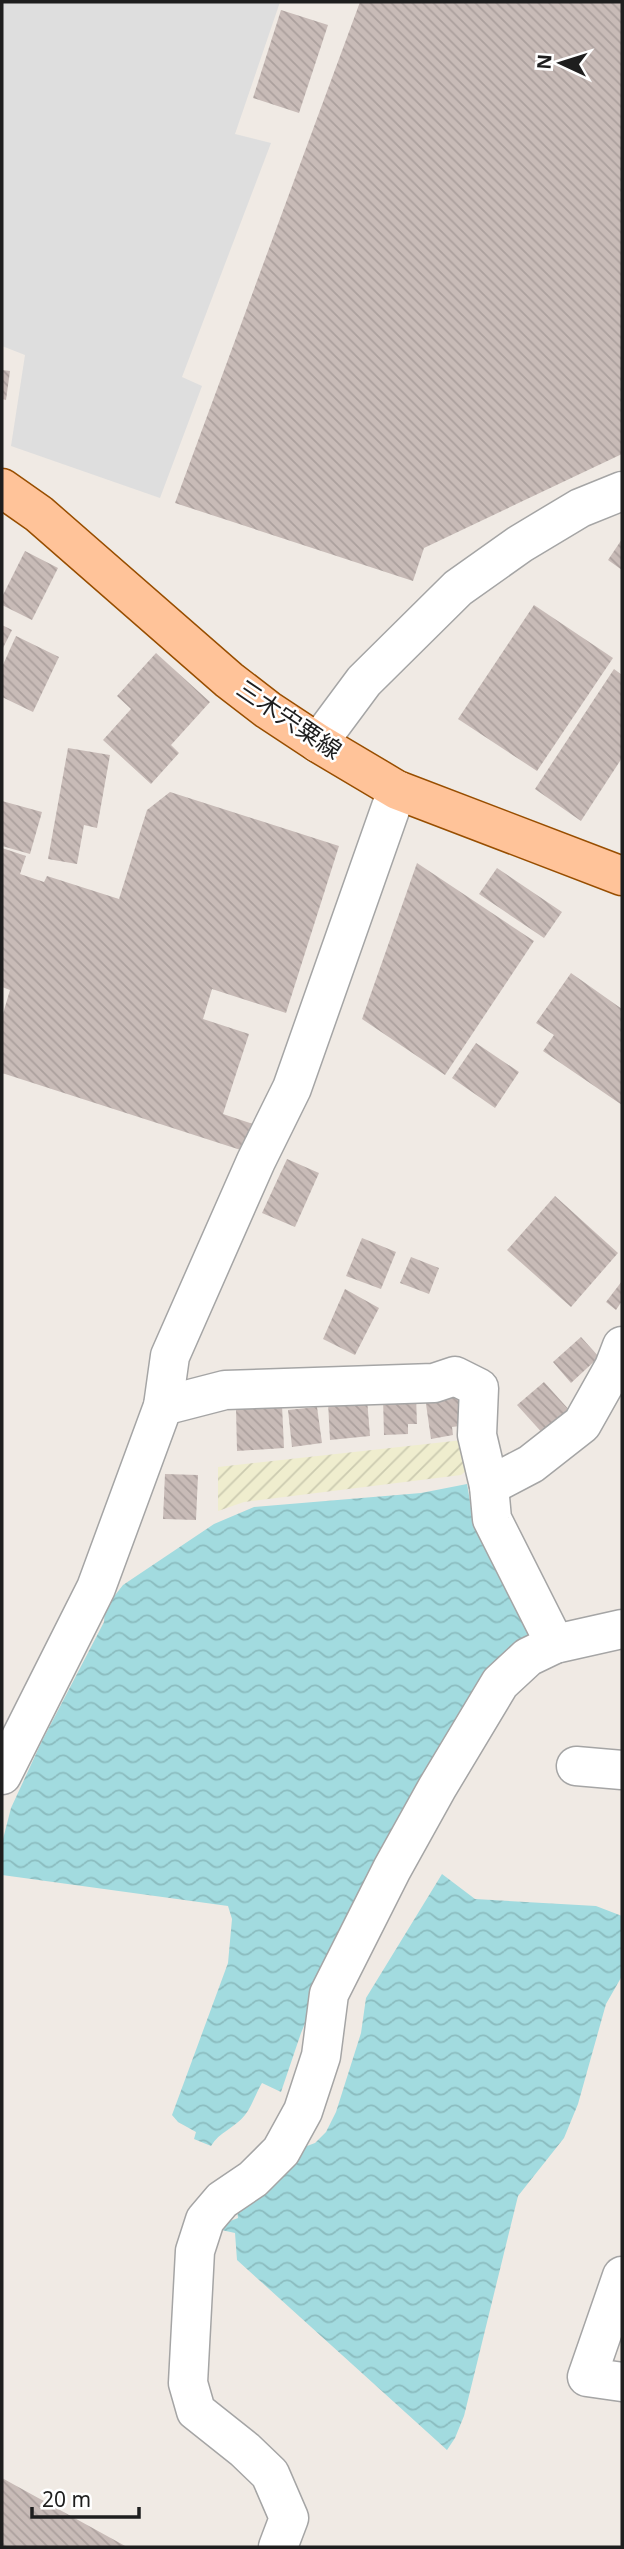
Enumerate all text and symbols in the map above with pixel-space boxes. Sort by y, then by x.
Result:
north arrow [526,28,596,98]
text: N [531,53,558,70]
street label: 三木宍粟線 [231,672,349,766]
scale bar [32,2476,138,2520]
text: 20 m [42,2485,91,2513]

